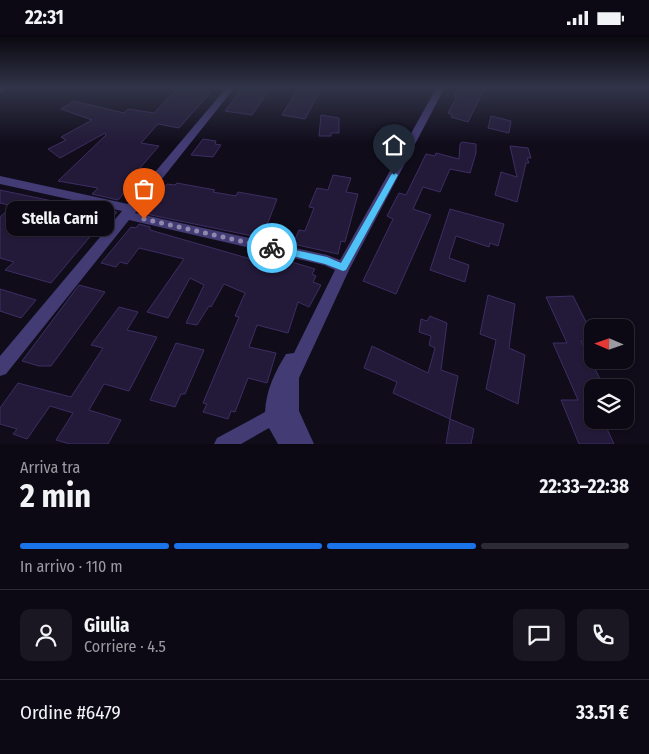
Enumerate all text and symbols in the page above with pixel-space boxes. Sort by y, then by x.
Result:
text: 22:31 [25,6,64,29]
pin [373,124,415,175]
icon: home [380,131,408,159]
pin [123,168,165,219]
icon: bag [130,175,158,203]
callout: Stella Carni [7,201,114,237]
text: Stella Carni [22,209,98,228]
courier [247,223,297,273]
icon: bike [258,234,286,262]
north arrow [584,319,634,369]
map controls [584,319,634,429]
button: layers [584,379,634,429]
text: Arriva tra [20,458,80,477]
text: 22:33–22:38 [539,475,629,498]
text: 2 min [20,477,91,515]
text: In arrivo · 110 m [20,557,122,576]
button: person [20,609,72,661]
button: chat [513,609,565,661]
button: phone [577,609,629,661]
text: Giulia [84,614,130,637]
text: Corriere · 4.5 [84,637,166,656]
text: Ordine #6479 [20,701,121,724]
text: 33.51 € [576,701,629,724]

